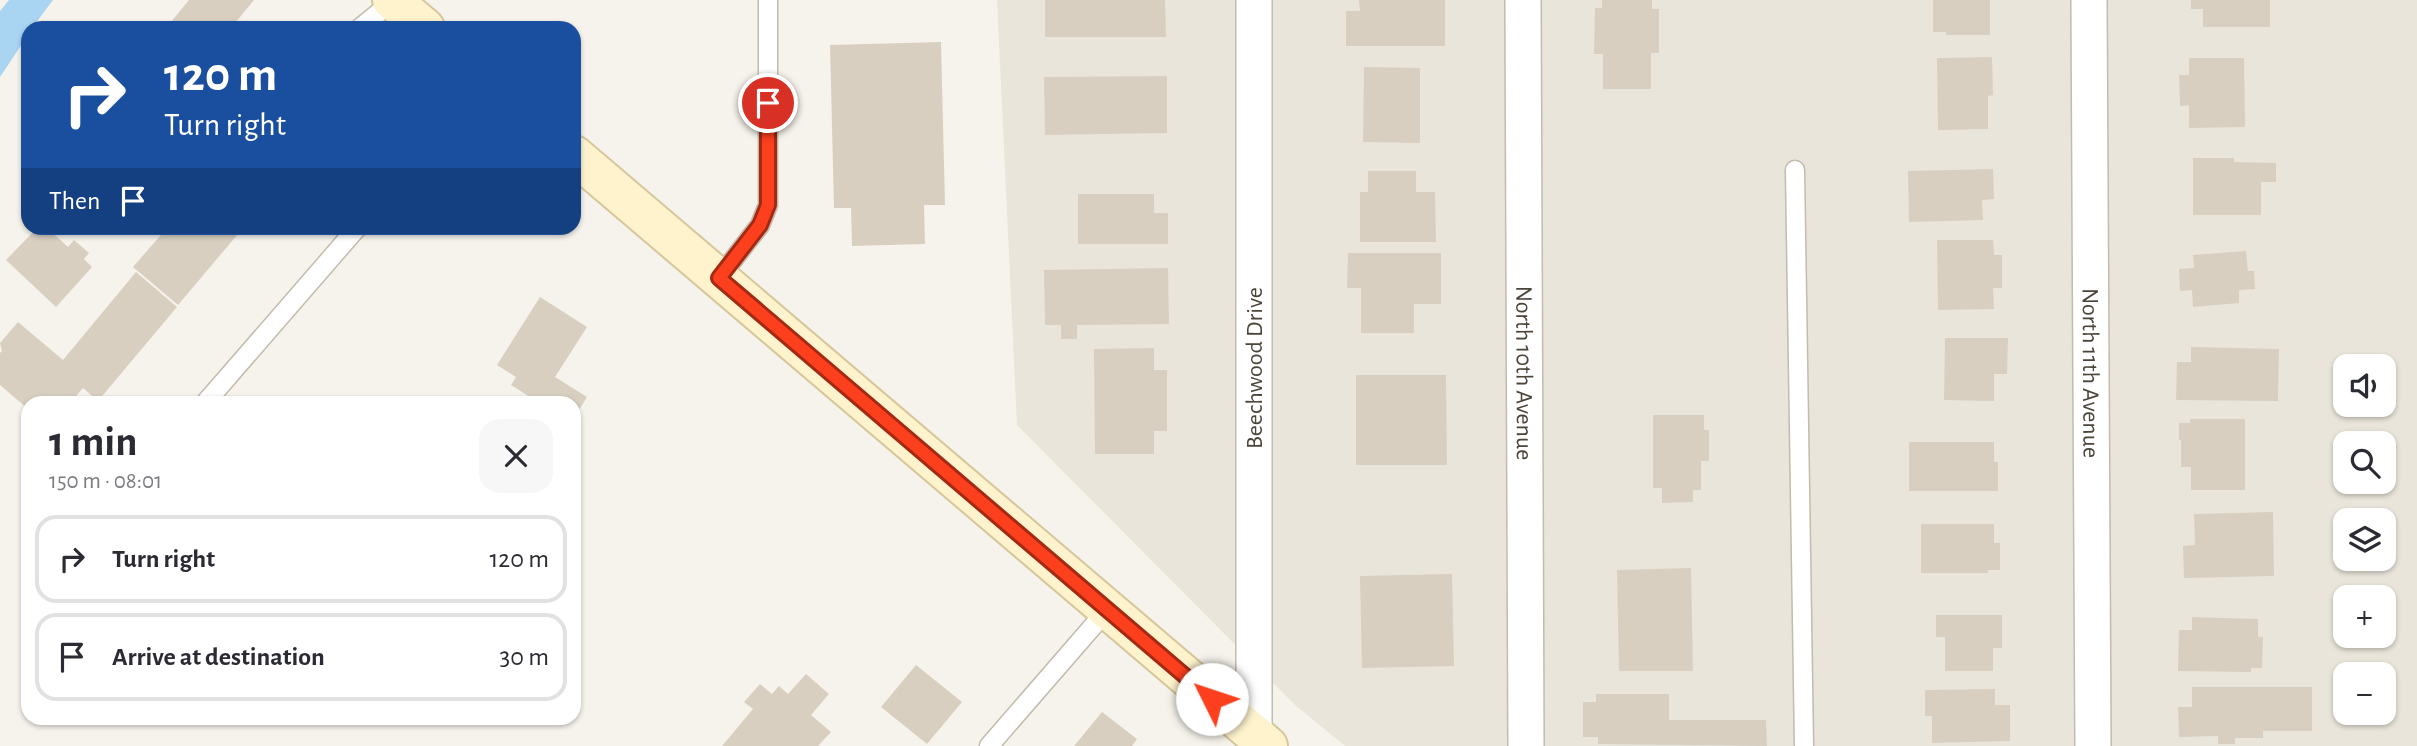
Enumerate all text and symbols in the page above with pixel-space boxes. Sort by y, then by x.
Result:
icon: right [49,49,140,140]
text: 120 m [164,51,277,100]
pin [738,73,798,133]
icon: arrive [749,84,787,122]
text: Turn right [164,109,286,141]
icon: arrive [114,182,152,220]
text: Then [49,188,100,214]
street label: North 10th Avenue [1511,286,1536,460]
street label: Beechwood Drive [1243,287,1267,449]
street label: North 11th Avenue [2078,288,2102,458]
map controls [2333,354,2396,725]
button: sound [2333,354,2396,417]
button: close [479,419,553,493]
text: 1 min [49,421,138,463]
button: search [2333,431,2396,494]
text: 150 m · 08:01 [49,470,162,493]
button: layers [2333,508,2396,571]
icon: right [53,540,91,578]
text: Turn right [112,546,215,572]
text: 120 m [489,546,549,572]
button: + [2333,585,2396,648]
icon: arrive [53,638,91,676]
text: Arrive at destination [112,644,325,670]
text: 30 m [499,644,549,670]
position arrow [1175,662,1249,736]
button: − [2333,662,2396,725]

